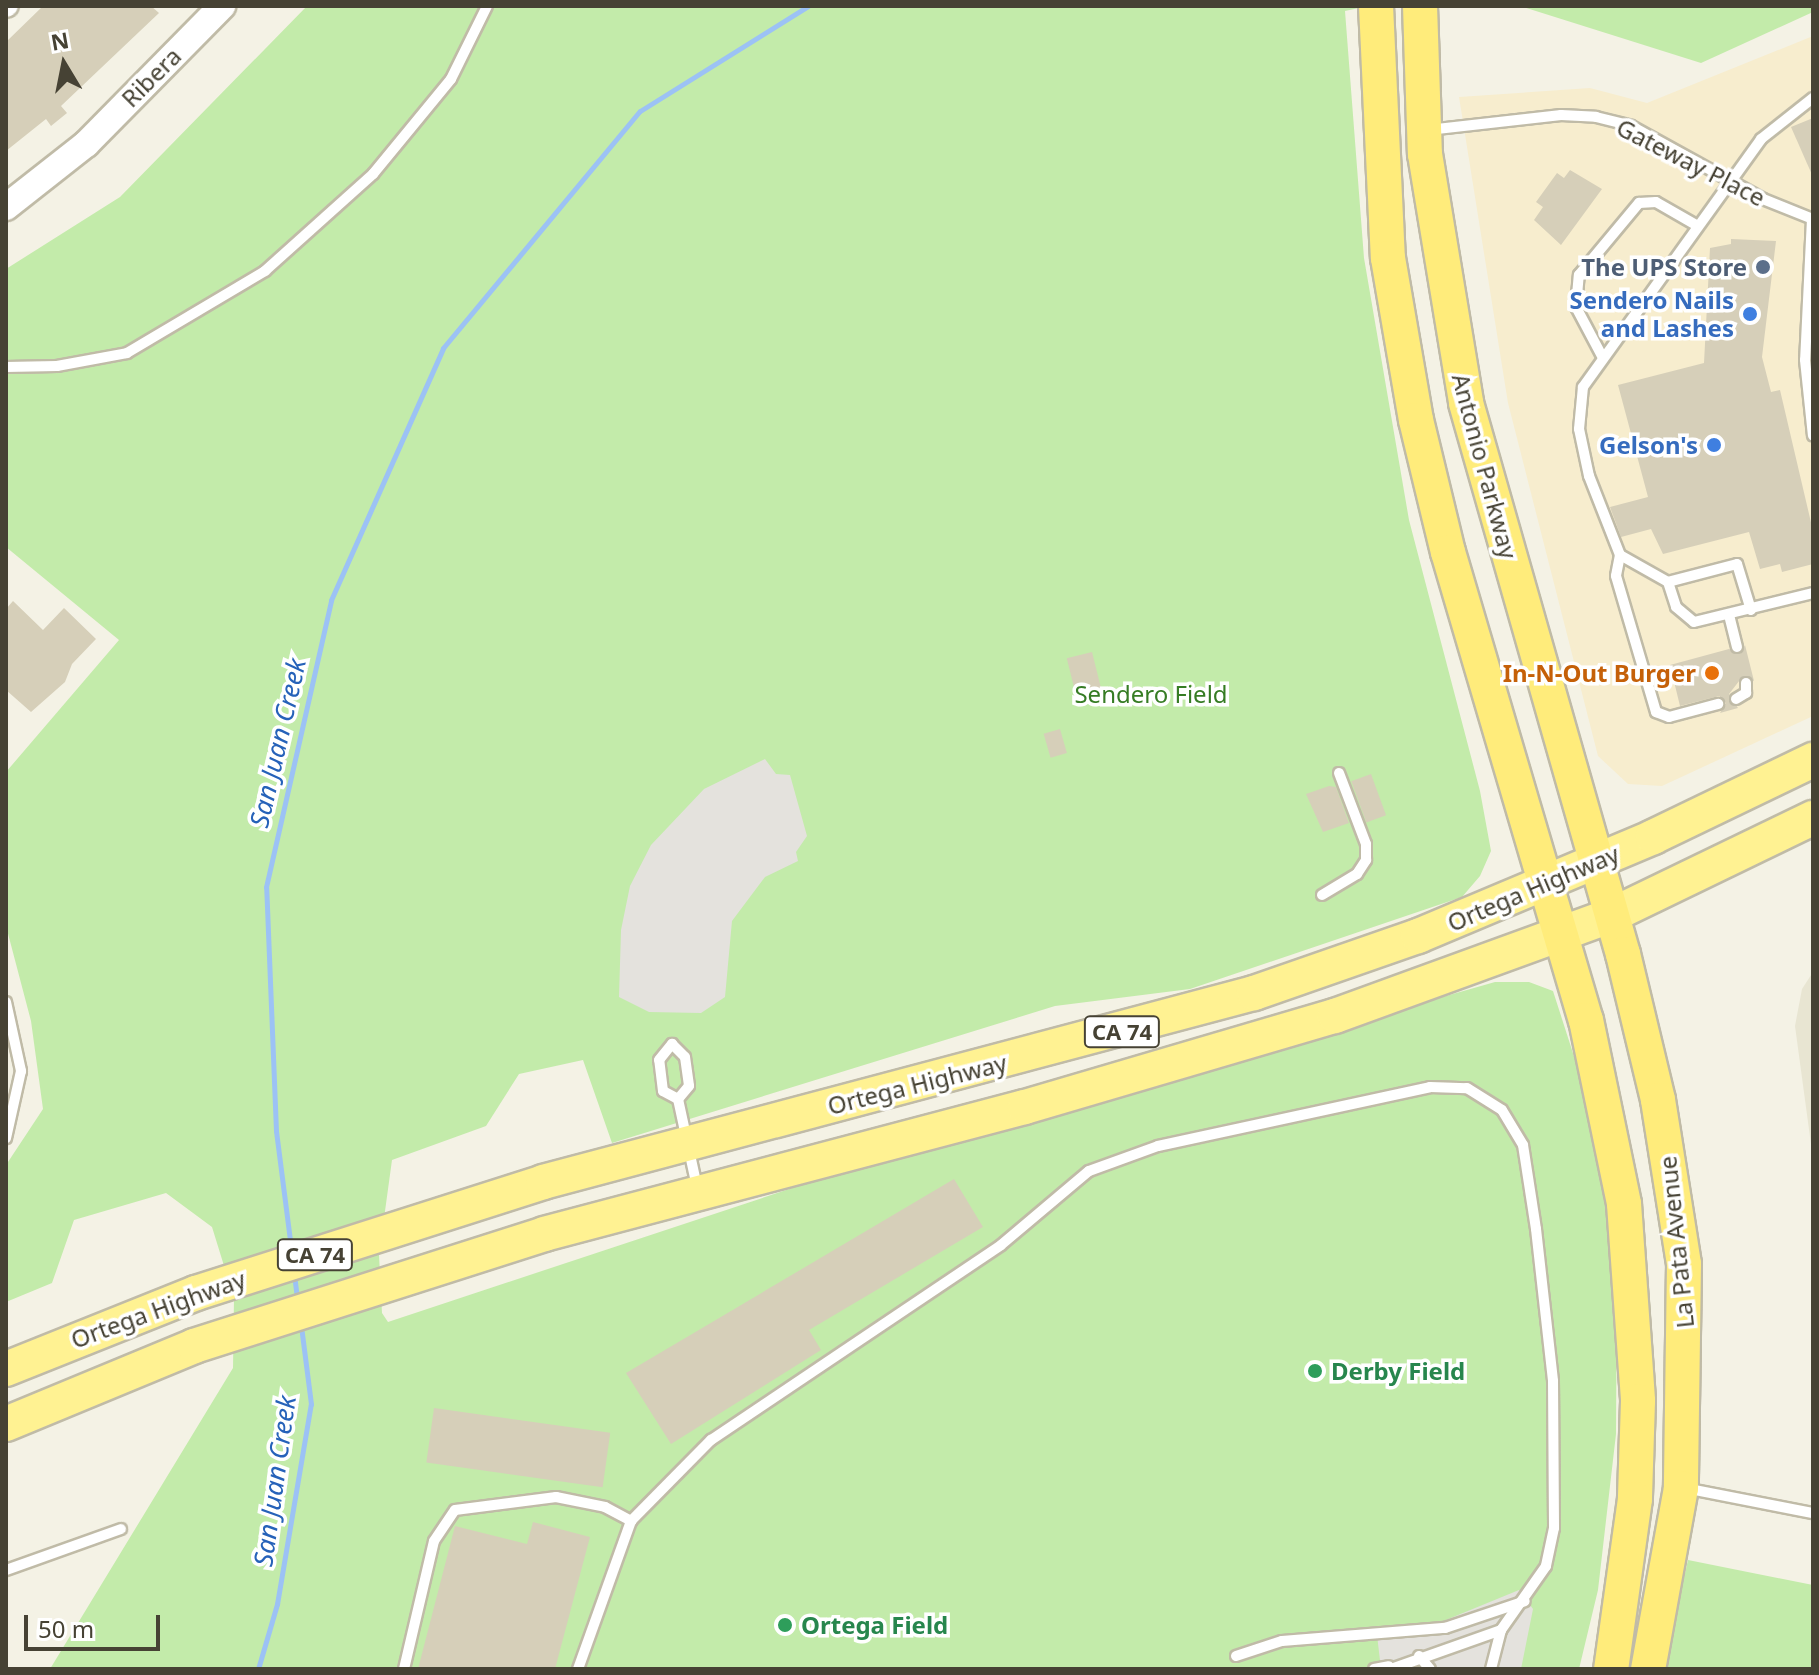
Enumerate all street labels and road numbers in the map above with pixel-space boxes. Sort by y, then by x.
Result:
street label: Ribera [115,41,187,113]
street label: Gateway Place [1612,112,1770,212]
street label: Antonio Parkway [1446,370,1524,562]
street label: Ortega Highway [1443,839,1623,937]
road number: CA 74 [1082,1014,1162,1050]
street label: Ortega Highway [825,1048,1009,1120]
street label: La Pata Avenue [1653,1155,1699,1329]
road number: CA 74 [275,1237,355,1273]
street label: Ortega Highway [67,1264,249,1354]

